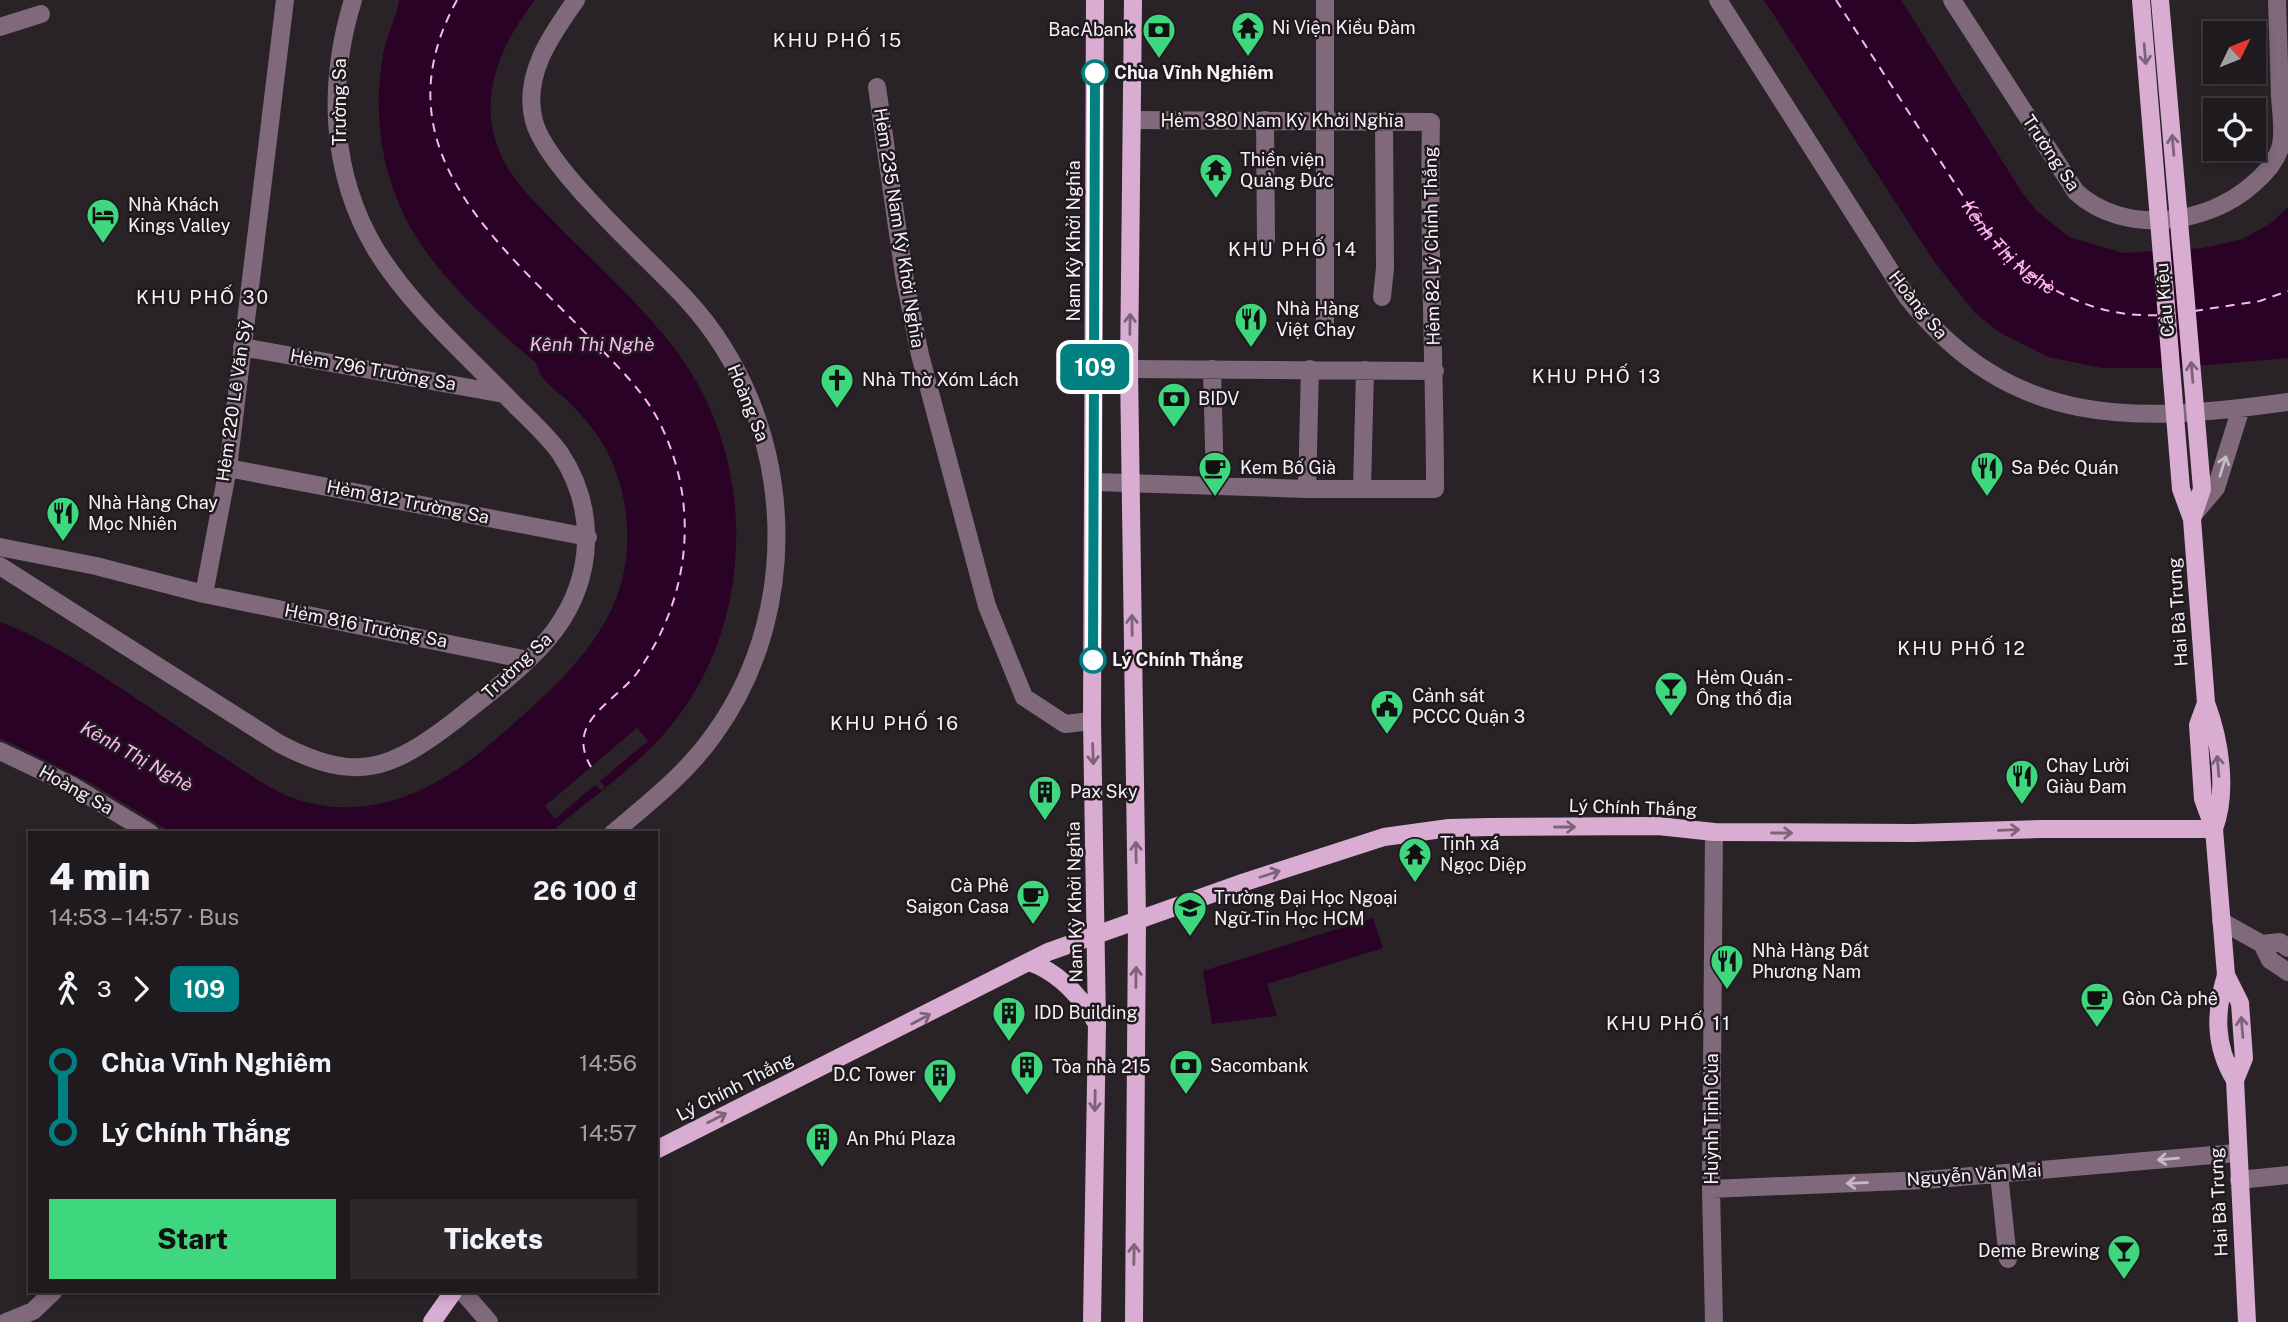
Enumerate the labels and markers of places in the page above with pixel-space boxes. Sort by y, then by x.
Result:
temple icon: Ni Viện Kiều Đàm [1229,9,1267,58]
bank icon: BacAbank [1140,11,1178,60]
place label: Ni Viện Kiều Đàm [1272,17,1415,38]
place label: BacAbank [1048,19,1134,40]
marker: Chùa Vĩnh Nghiêm [1082,60,1108,86]
place label: Chùa Vĩnh Nghiêm [1114,62,1274,83]
place label: Thiền viện Quảng Đức [1240,149,1334,191]
temple icon: Thiền viện Quảng Đức [1197,151,1235,200]
place label: Nhà Khách Kings Valley [128,194,231,236]
hotel icon: Nhà Khách Kings Valley [84,196,122,245]
place label: Nhà Hàng Việt Chay [1276,298,1360,340]
restaurant icon: Nhà Hàng Việt Chay [1232,300,1270,349]
church icon: Nhà Thờ Xóm Lách [818,361,856,410]
place label: Nhà Thờ Xóm Lách [862,369,1019,390]
bank icon: BIDV [1155,380,1193,429]
place label: BIDV [1198,388,1239,409]
cafe icon: Kem Bố Già [1196,449,1234,498]
restaurant icon: Sa Đéc Quán [1968,449,2006,498]
place label: Kem Bố Già [1240,457,1336,478]
place label: Sa Đéc Quán [2011,457,2119,478]
place label: Nhà Hàng Chay Mọc Nhiên [88,492,218,534]
restaurant icon: Nhà Hàng Chay Mọc Nhiên [44,494,82,543]
marker: Lý Chính Thắng [1080,647,1106,673]
place label: Lý Chính Thắng [1112,649,1243,670]
place label: Hẻm Quán - Ông thổ địa [1696,667,1793,709]
bar icon: Hẻm Quán - Ông thổ địa [1652,669,1690,718]
place label: Cảnh sát PCCC Quận 3 [1412,685,1525,727]
public building icon: Cảnh sát PCCC Quận 3 [1368,687,1406,736]
place label: Chay Lười Giàu Đam [2046,755,2129,797]
restaurant icon: Chay Lười Giàu Đam [2003,757,2041,806]
building icon: Pax Sky [1026,773,1064,822]
place label: Pax Sky [1070,781,1138,802]
place label: Tịnh xá Ngọc Diệp [1440,833,1526,875]
temple icon: Tịnh xá Ngọc Diệp [1396,835,1434,884]
place label: Cà Phê Saigon Casa [906,875,1009,917]
cafe icon: Cà Phê Saigon Casa [1014,877,1052,926]
place label: Trường Đại Học Ngoại Ngữ-Tin Học HCM [1214,887,1398,929]
school or university icon: Trường Đại Học Ngoại Ngữ-Tin Học HCM [1171,889,1209,938]
place label: Nhà Hàng Đất Phương Nam [1752,940,1869,982]
restaurant icon: Nhà Hàng Đất Phương Nam [1708,942,1746,991]
cafe icon: Gòn Cà phê [2078,980,2116,1029]
place label: Gòn Cà phê [2122,988,2218,1009]
building icon: IDD Building [990,994,1028,1043]
place label: IDD Building [1034,1002,1138,1023]
bank icon: Sacombank [1167,1047,1205,1096]
building icon: Tòa nhà 215 [1008,1048,1046,1097]
place label: Sacombank [1210,1055,1309,1076]
building icon: D.C Tower [921,1056,959,1105]
place label: Tòa nhà 215 [1052,1056,1150,1077]
place label: D.C Tower [833,1064,916,1085]
building icon: An Phú Plaza [803,1120,841,1169]
place label: An Phú Plaza [846,1128,956,1149]
bar icon: Deme Brewing [2105,1232,2143,1281]
place label: Deme Brewing [1978,1240,2100,1261]

